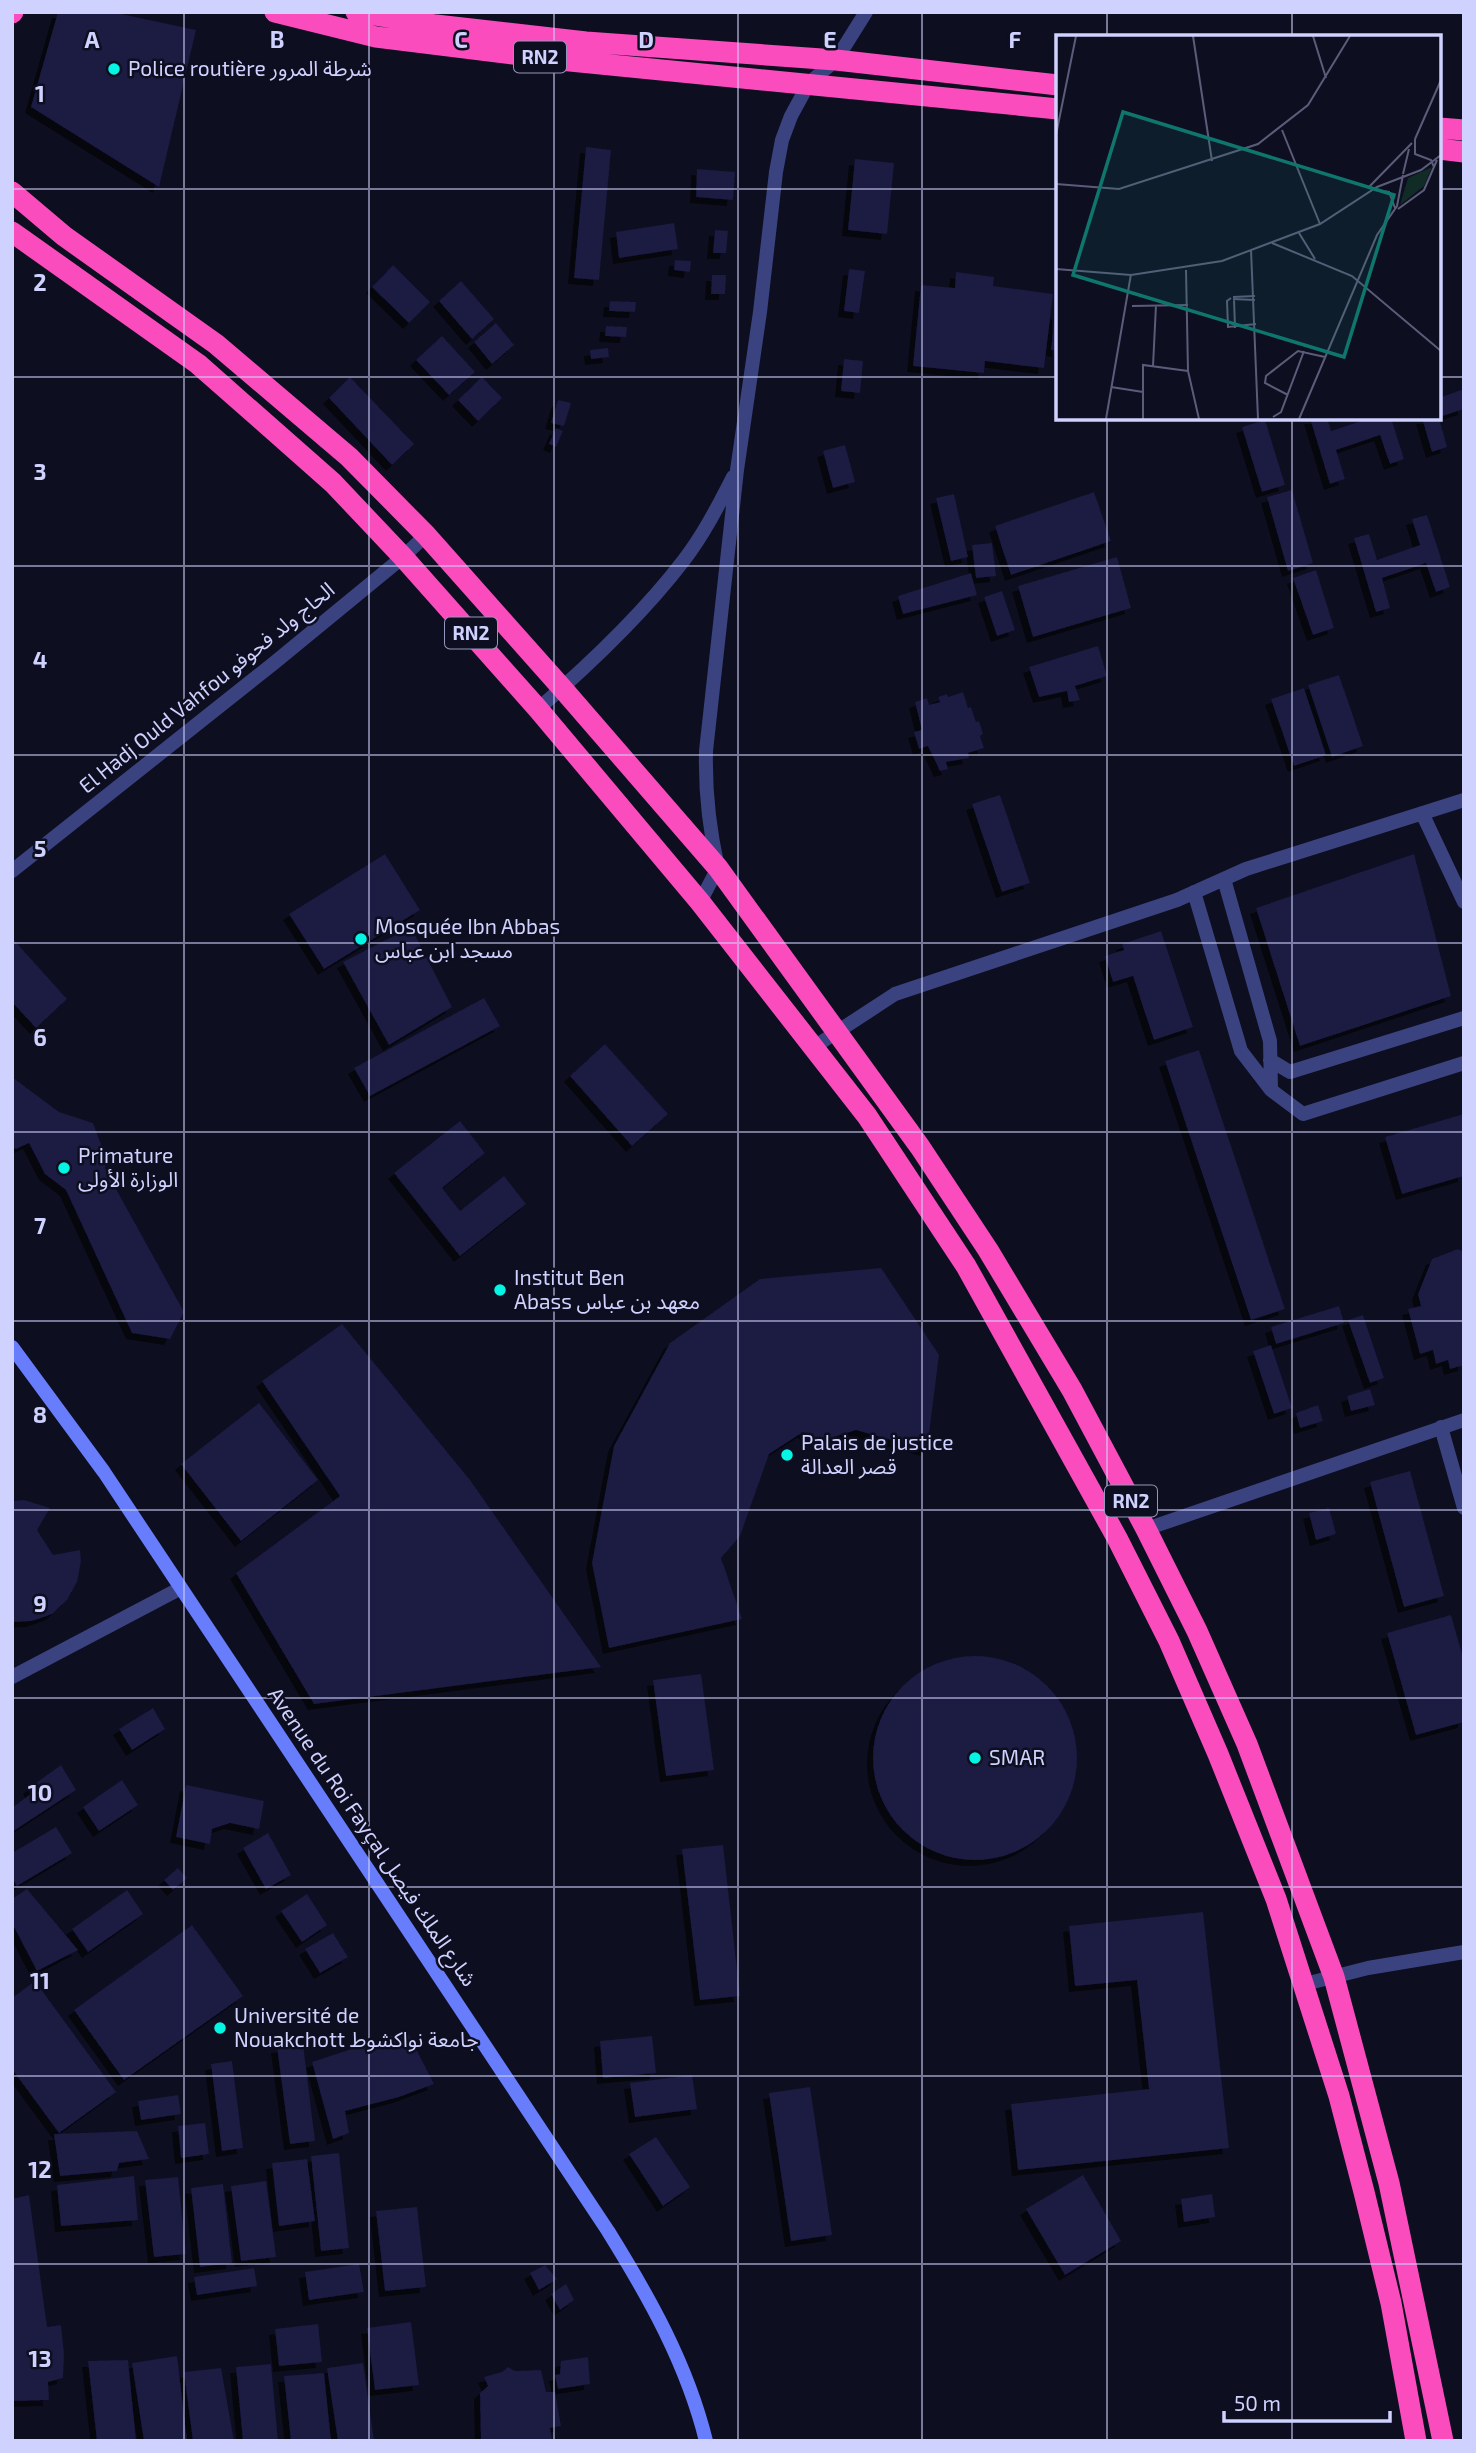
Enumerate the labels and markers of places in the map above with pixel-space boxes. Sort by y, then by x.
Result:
place label: Police routière شرطة المرور [128,55,372,81]
marker: Police routière شرطة المرور [106,61,122,77]
place label: Mosquée Ibn Abbas مسجد ابن عباس [375,913,560,963]
marker: Mosquée Ibn Abbas مسجد ابن عباس [353,931,369,947]
place label: Primature الوزارة الأولى [78,1142,178,1192]
marker: Primature الوزارة الأولى [56,1160,72,1176]
place label: Institut Ben Abass معهد بن عباس [514,1264,700,1314]
marker: Institut Ben Abass معهد بن عباس [492,1282,508,1298]
place label: Palais de justice قصر العدالة [801,1429,954,1479]
marker: Palais de justice قصر العدالة [779,1447,795,1463]
place label: SMAR [989,1744,1045,1769]
marker: SMAR [967,1750,983,1766]
place label: Université de Nouakchott جامعة نواكشوط [234,2002,479,2052]
marker: Université de Nouakchott جامعة نواكشوط [212,2020,228,2036]

